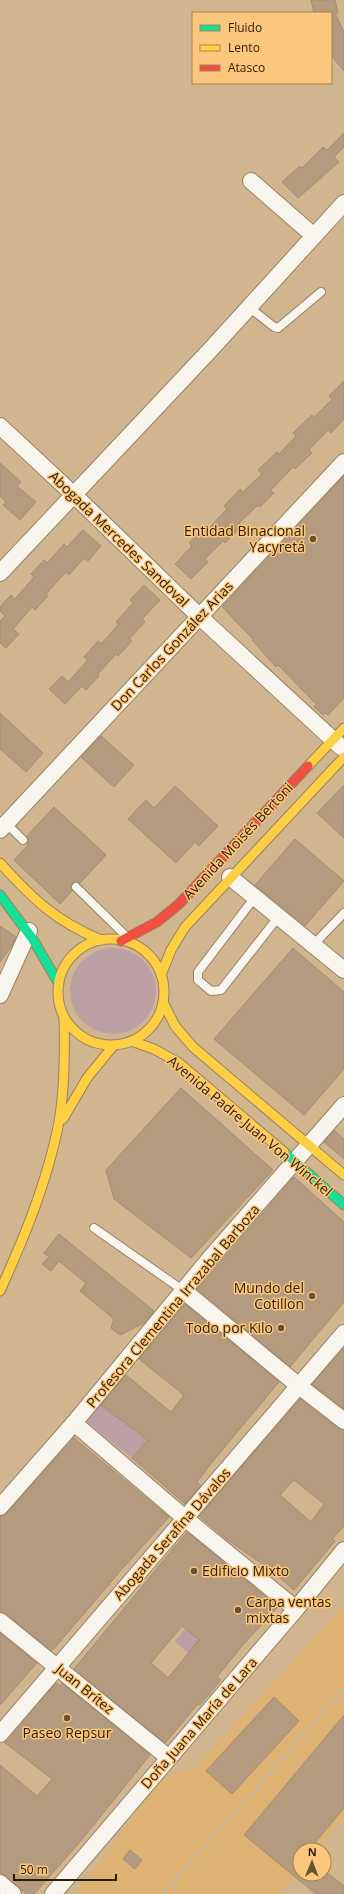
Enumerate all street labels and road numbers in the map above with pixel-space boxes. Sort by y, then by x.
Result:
street label: Abogada Mercedes Sandoval [45,467,194,611]
street label: Don Carlos González Arias [106,576,237,715]
street label: Avenida Moisés Bertoni [178,778,297,903]
street label: Avenida Padre Juan Von Winckel [164,1051,337,1200]
street label: Profesora Clementina Irrazabal Barboza [82,1200,264,1412]
street label: Abogada Serafina Dávalos [109,1463,235,1604]
street label: Doña Juana María de Lara [136,1653,261,1792]
street label: Juan Brítez [51,1658,119,1718]

